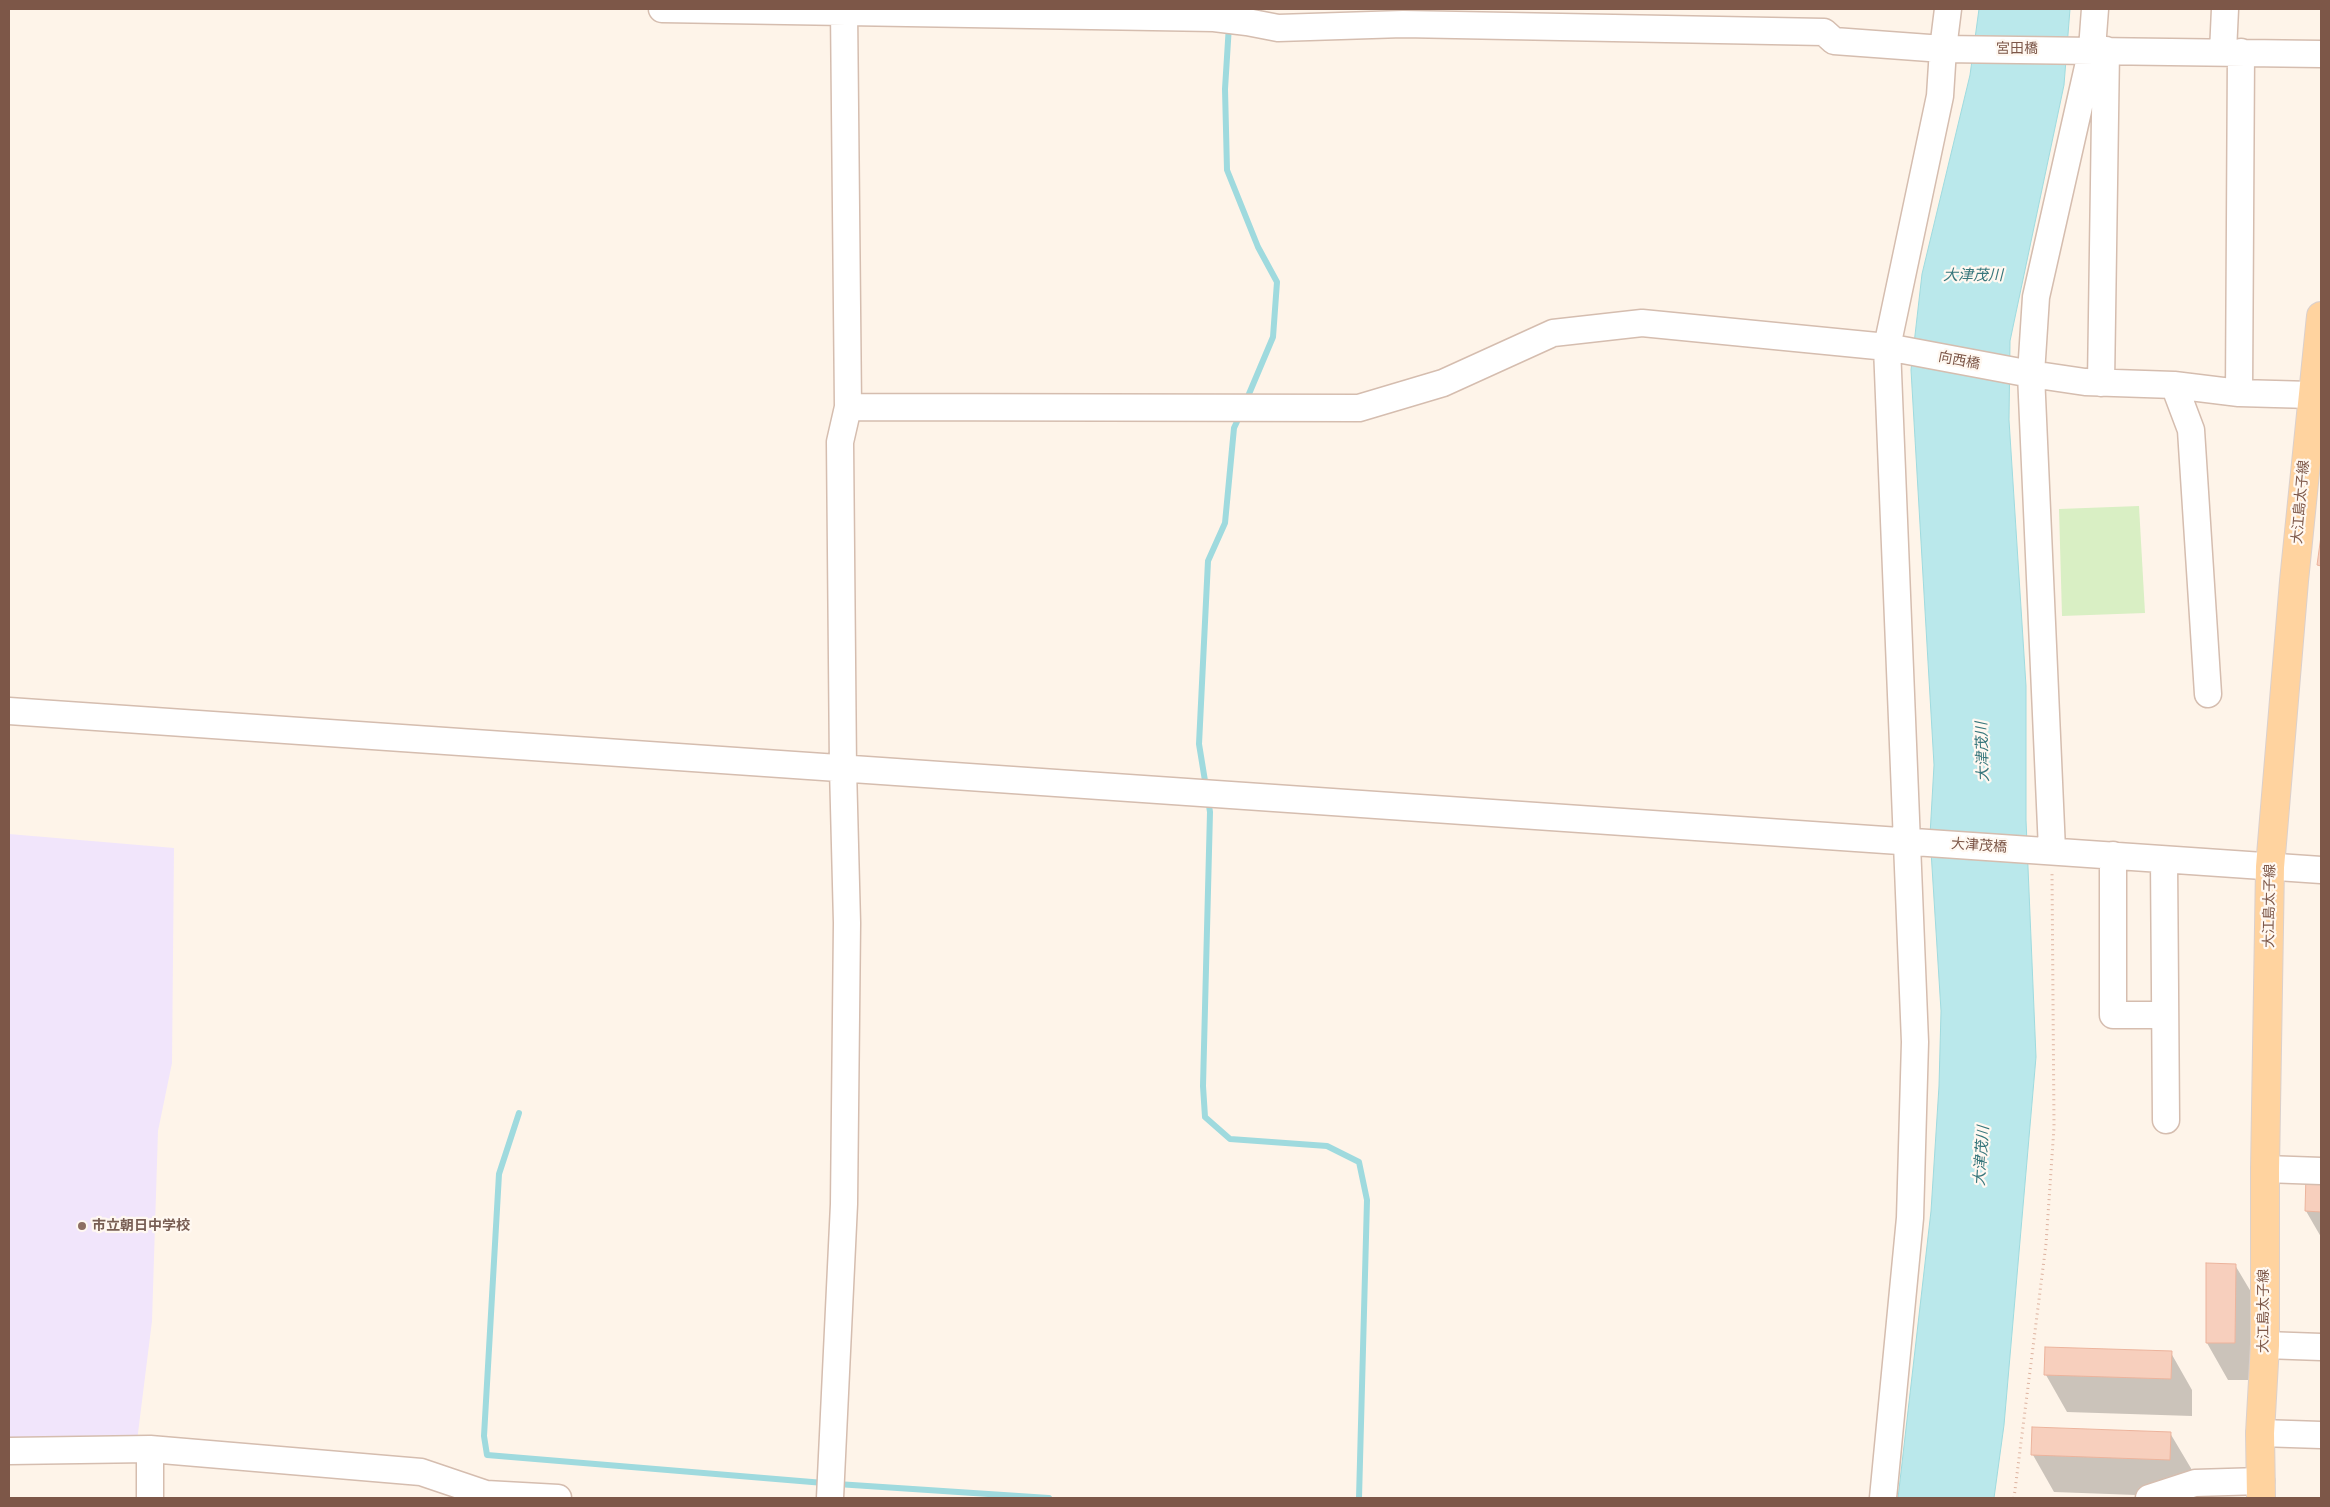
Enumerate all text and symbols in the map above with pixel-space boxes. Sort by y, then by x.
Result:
street label: 宮田橋 [1996,41,2038,57]
water label: 大津茂川 [1943,267,2003,285]
street label: 向西橋 [1937,349,1981,373]
street label: 大江島太子線 [2289,459,2313,545]
water label: 大津茂川 [1973,722,1993,782]
street label: 大津茂橋 [1950,836,2008,856]
street label: 大江島太子線 [2261,864,2279,948]
water label: 大津茂川 [1971,1125,1993,1187]
place label: 市立朝日中学校 [92,1218,190,1234]
marker: 市立朝日中学校 [76,1220,88,1232]
street label: 大江島太子線 [2256,1269,2272,1353]

